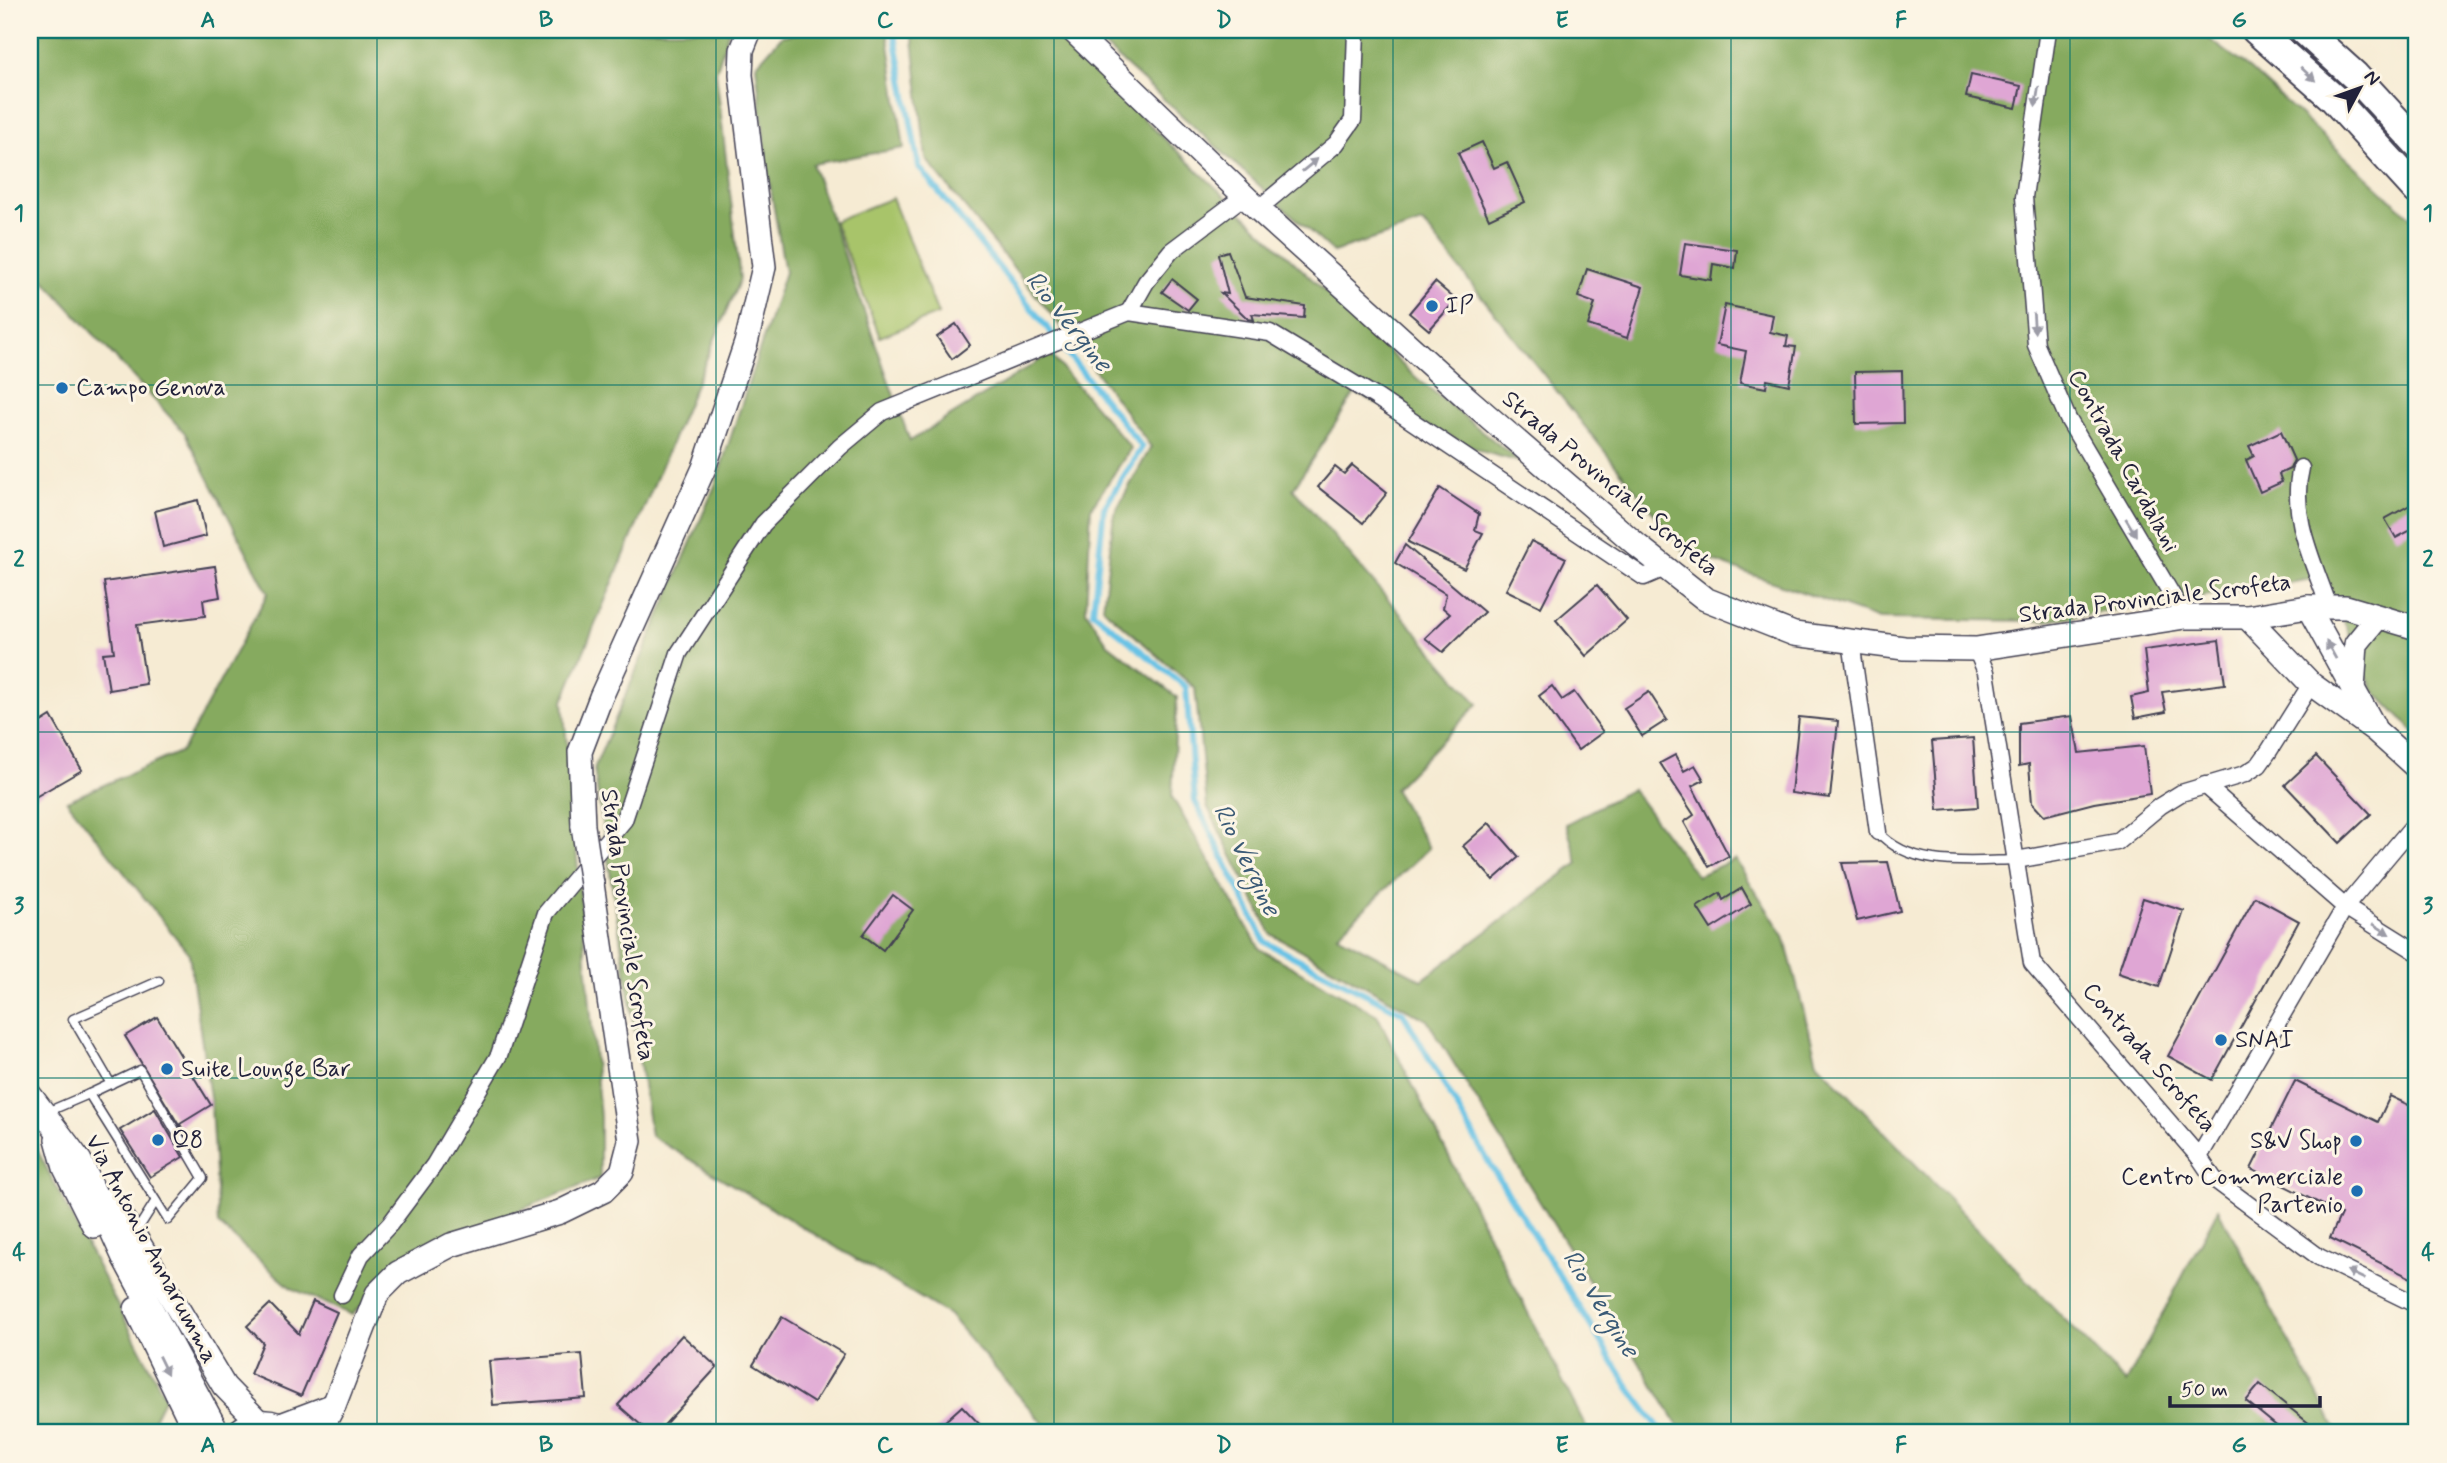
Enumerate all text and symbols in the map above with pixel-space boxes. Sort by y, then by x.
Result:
text: A [200,6,216,36]
text: B [539,6,554,36]
text: C [877,6,894,36]
text: D [1216,6,1232,36]
text: E [1555,6,1569,36]
text: F [1895,6,1907,36]
text: G [2231,6,2247,36]
north arrow [2324,52,2394,122]
text: N [2358,65,2385,91]
one-way arrow [2299,66,2316,82]
one-way arrow [2031,86,2042,108]
one-way arrow [1300,158,1318,173]
text: 1 [14,199,24,229]
text: 1 [2423,199,2433,229]
water label: Rio Vergine [1015,264,1120,382]
place label: IP [1446,291,1474,322]
marker: IP [1424,298,1440,314]
one-way arrow [2029,313,2040,335]
street label: Contrada Cardalani [2060,364,2186,558]
place label: Campo Genova [76,373,226,404]
marker: Campo Genova [54,380,70,396]
street label: Strada Provinciale Scrofeta [1495,384,1725,584]
one-way arrow [2125,518,2137,537]
text: 2 [13,545,25,575]
text: 2 [2422,545,2434,575]
street label: Strada Provinciale Scrofeta [2017,567,2293,631]
one-way arrow [2325,640,2337,659]
street label: Strada Provinciale Scrofeta [593,787,661,1063]
water label: Rio Vergine [1203,798,1288,924]
text: 3 [14,892,25,922]
text: 3 [2423,892,2434,922]
one-way arrow [2372,923,2391,936]
street label: Contrada Scrofeta [2075,976,2223,1140]
place label: SNAI [2235,1025,2294,1056]
marker: SNAI [2213,1032,2229,1048]
place label: Suite Lounge Bar [181,1054,351,1088]
marker: Suite Lounge Bar [159,1061,175,1077]
place label: Q8 [172,1125,203,1156]
place label: S&V Shop [2250,1126,2342,1157]
street label: Via Antonio Annarumma [77,1129,225,1369]
marker: Q8 [150,1132,166,1148]
marker: S&V Shop [2348,1133,2364,1149]
place label: Centro Commerciale Partenio [2121,1162,2343,1221]
marker: Centro Commerciale Partenio [2349,1183,2365,1199]
text: 4 [12,1238,26,1268]
text: 4 [2421,1238,2435,1268]
water label: Rio Vergine [1552,1244,1647,1366]
one-way arrow [2346,1270,2366,1281]
one-way arrow [158,1355,169,1375]
scale bar [2170,1365,2321,1409]
text: 50 m [2181,1376,2228,1404]
text: A [200,1431,216,1461]
text: B [539,1431,554,1461]
text: C [877,1431,894,1461]
text: D [1216,1431,1232,1461]
text: E [1555,1431,1569,1461]
text: F [1895,1431,1907,1461]
text: G [2231,1431,2247,1461]

